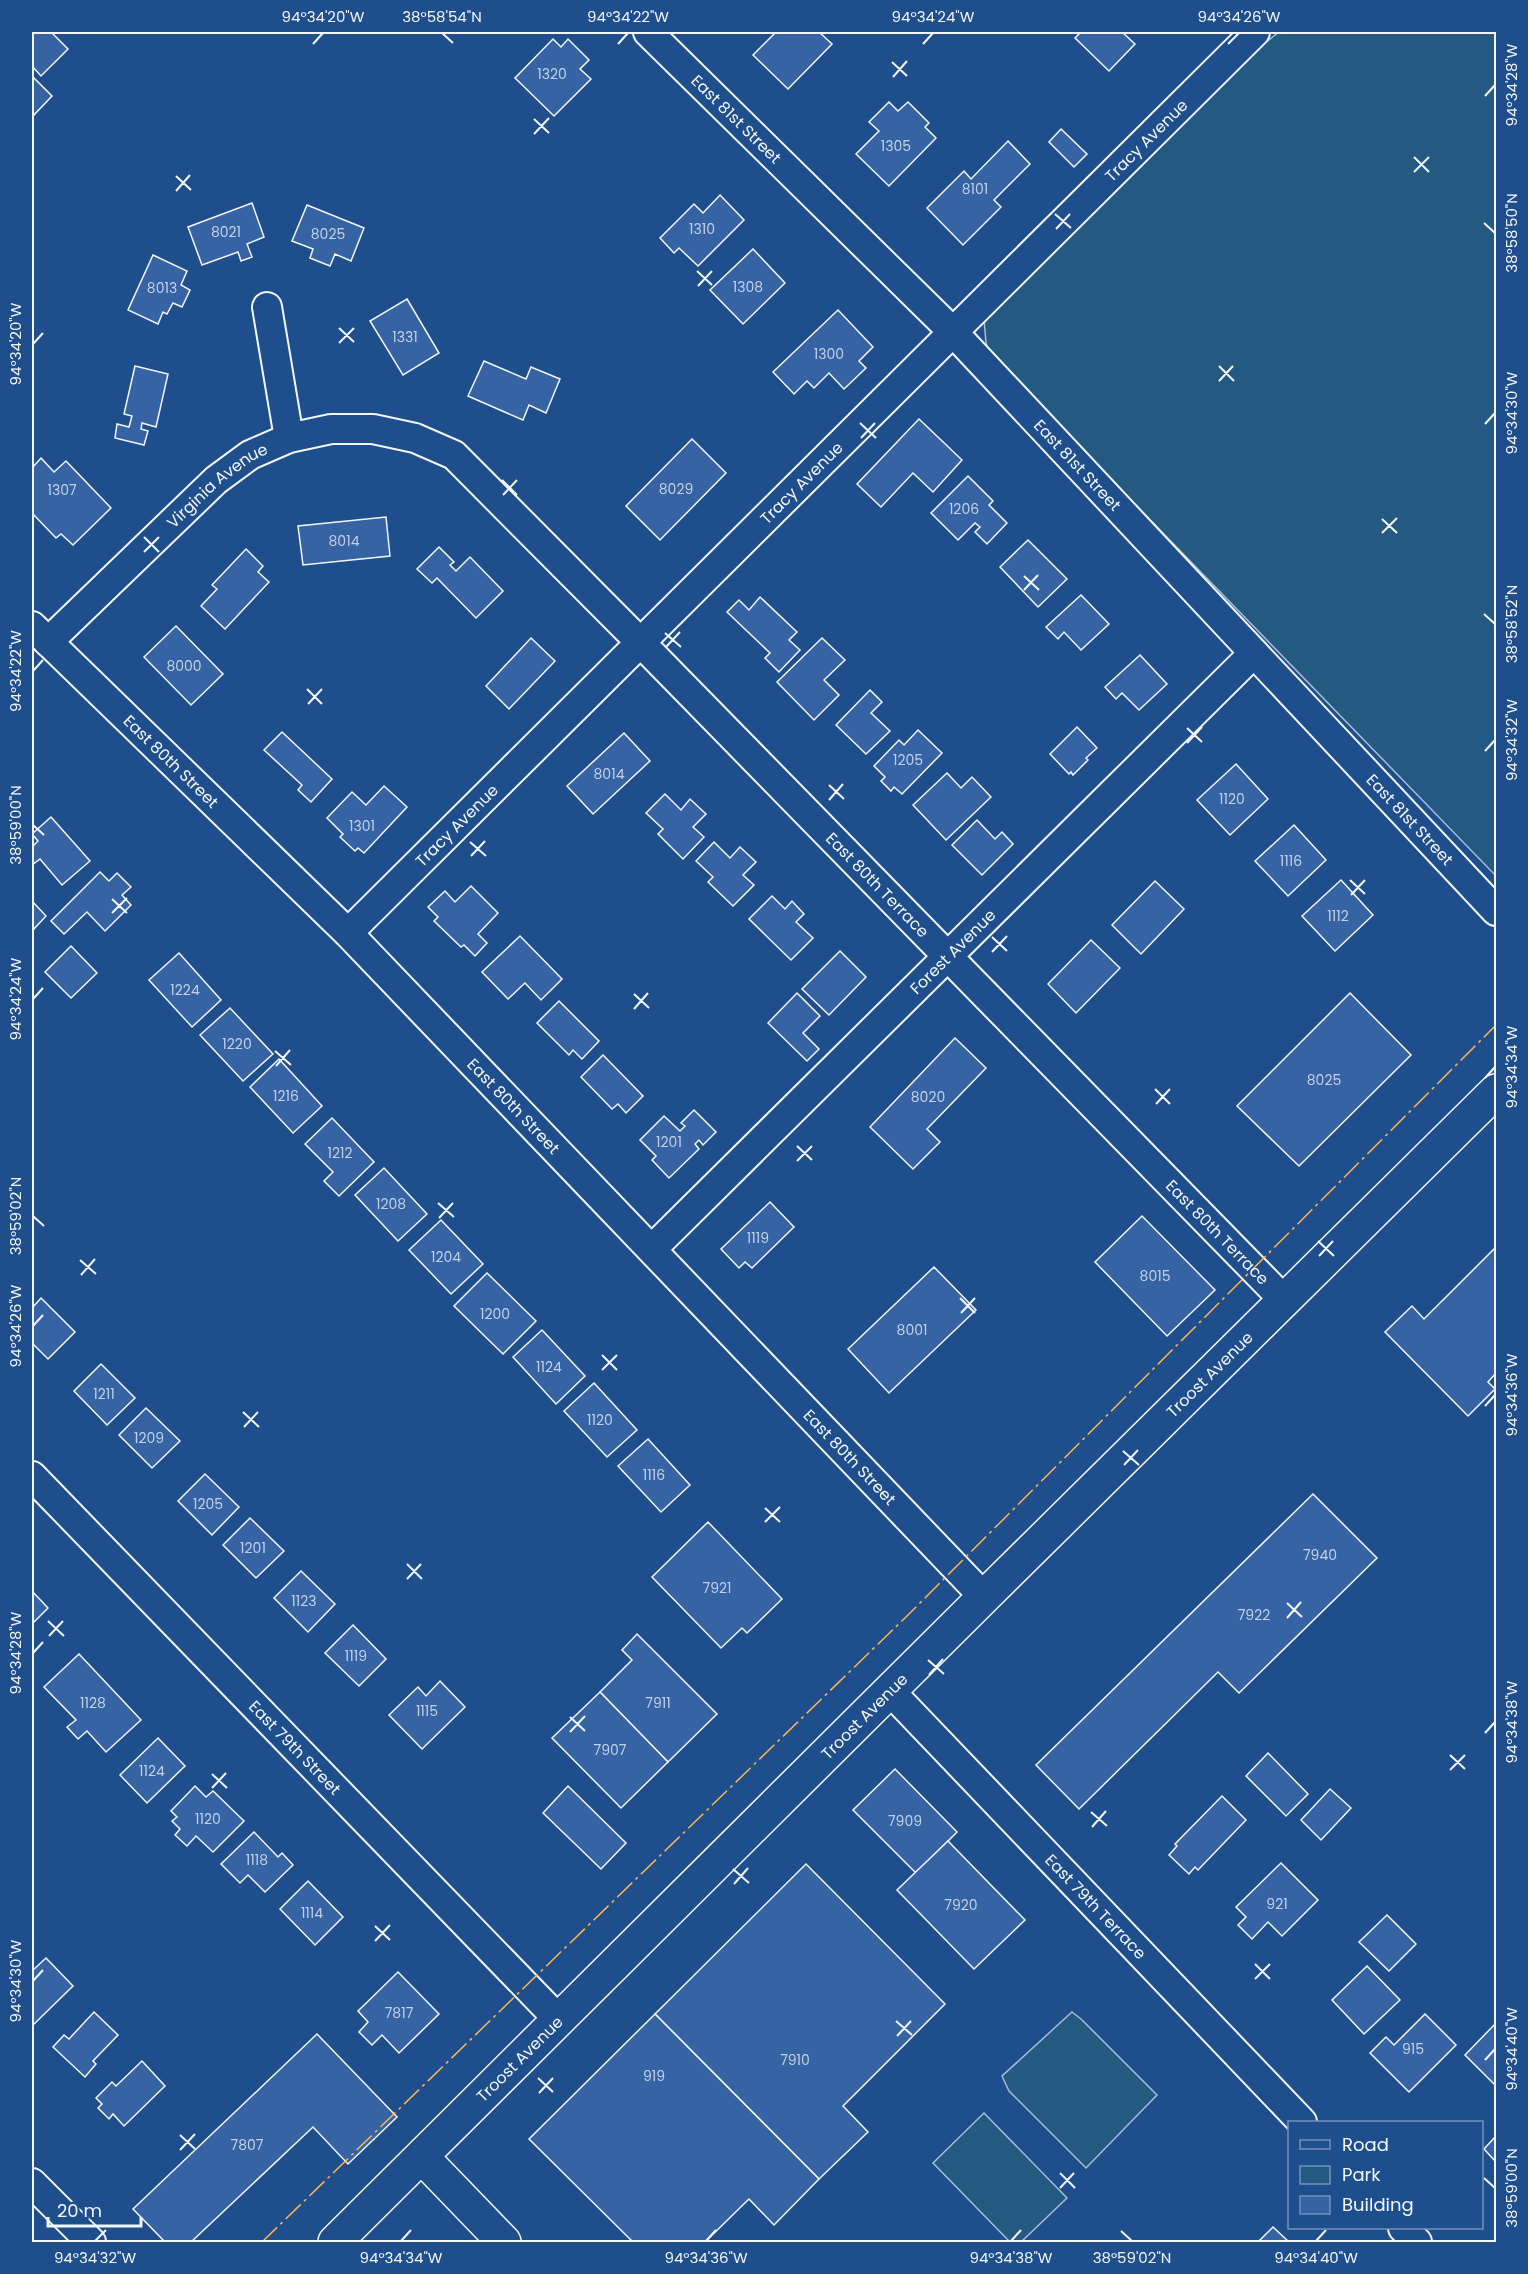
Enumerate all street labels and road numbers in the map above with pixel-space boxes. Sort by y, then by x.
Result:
street label: East 81st Street [686,69,787,169]
street label: Tracy Avenue [1100,94,1193,187]
street label: East 81st Street [1029,414,1127,516]
street label: Tracy Avenue [755,436,848,529]
street label: Virginia Avenue [161,437,271,533]
street label: East 80th Street [118,709,224,813]
street label: East 81st Street [1361,768,1459,870]
street label: Tracy Avenue [410,779,503,872]
street label: East 80th Terrace [821,827,934,943]
street label: Forest Avenue [904,903,1001,999]
street label: East 80th Street [462,1053,565,1159]
street label: East 80th Terrace [1161,1174,1274,1290]
street label: Troost Avenue [1161,1326,1258,1422]
street label: East 80th Street [798,1404,901,1510]
street label: Troost Avenue [816,1668,913,1764]
street label: East 79th Street [244,1695,346,1800]
street label: East 79th Terrace [1040,1849,1152,1964]
street label: Troost Avenue [471,2010,568,2107]

